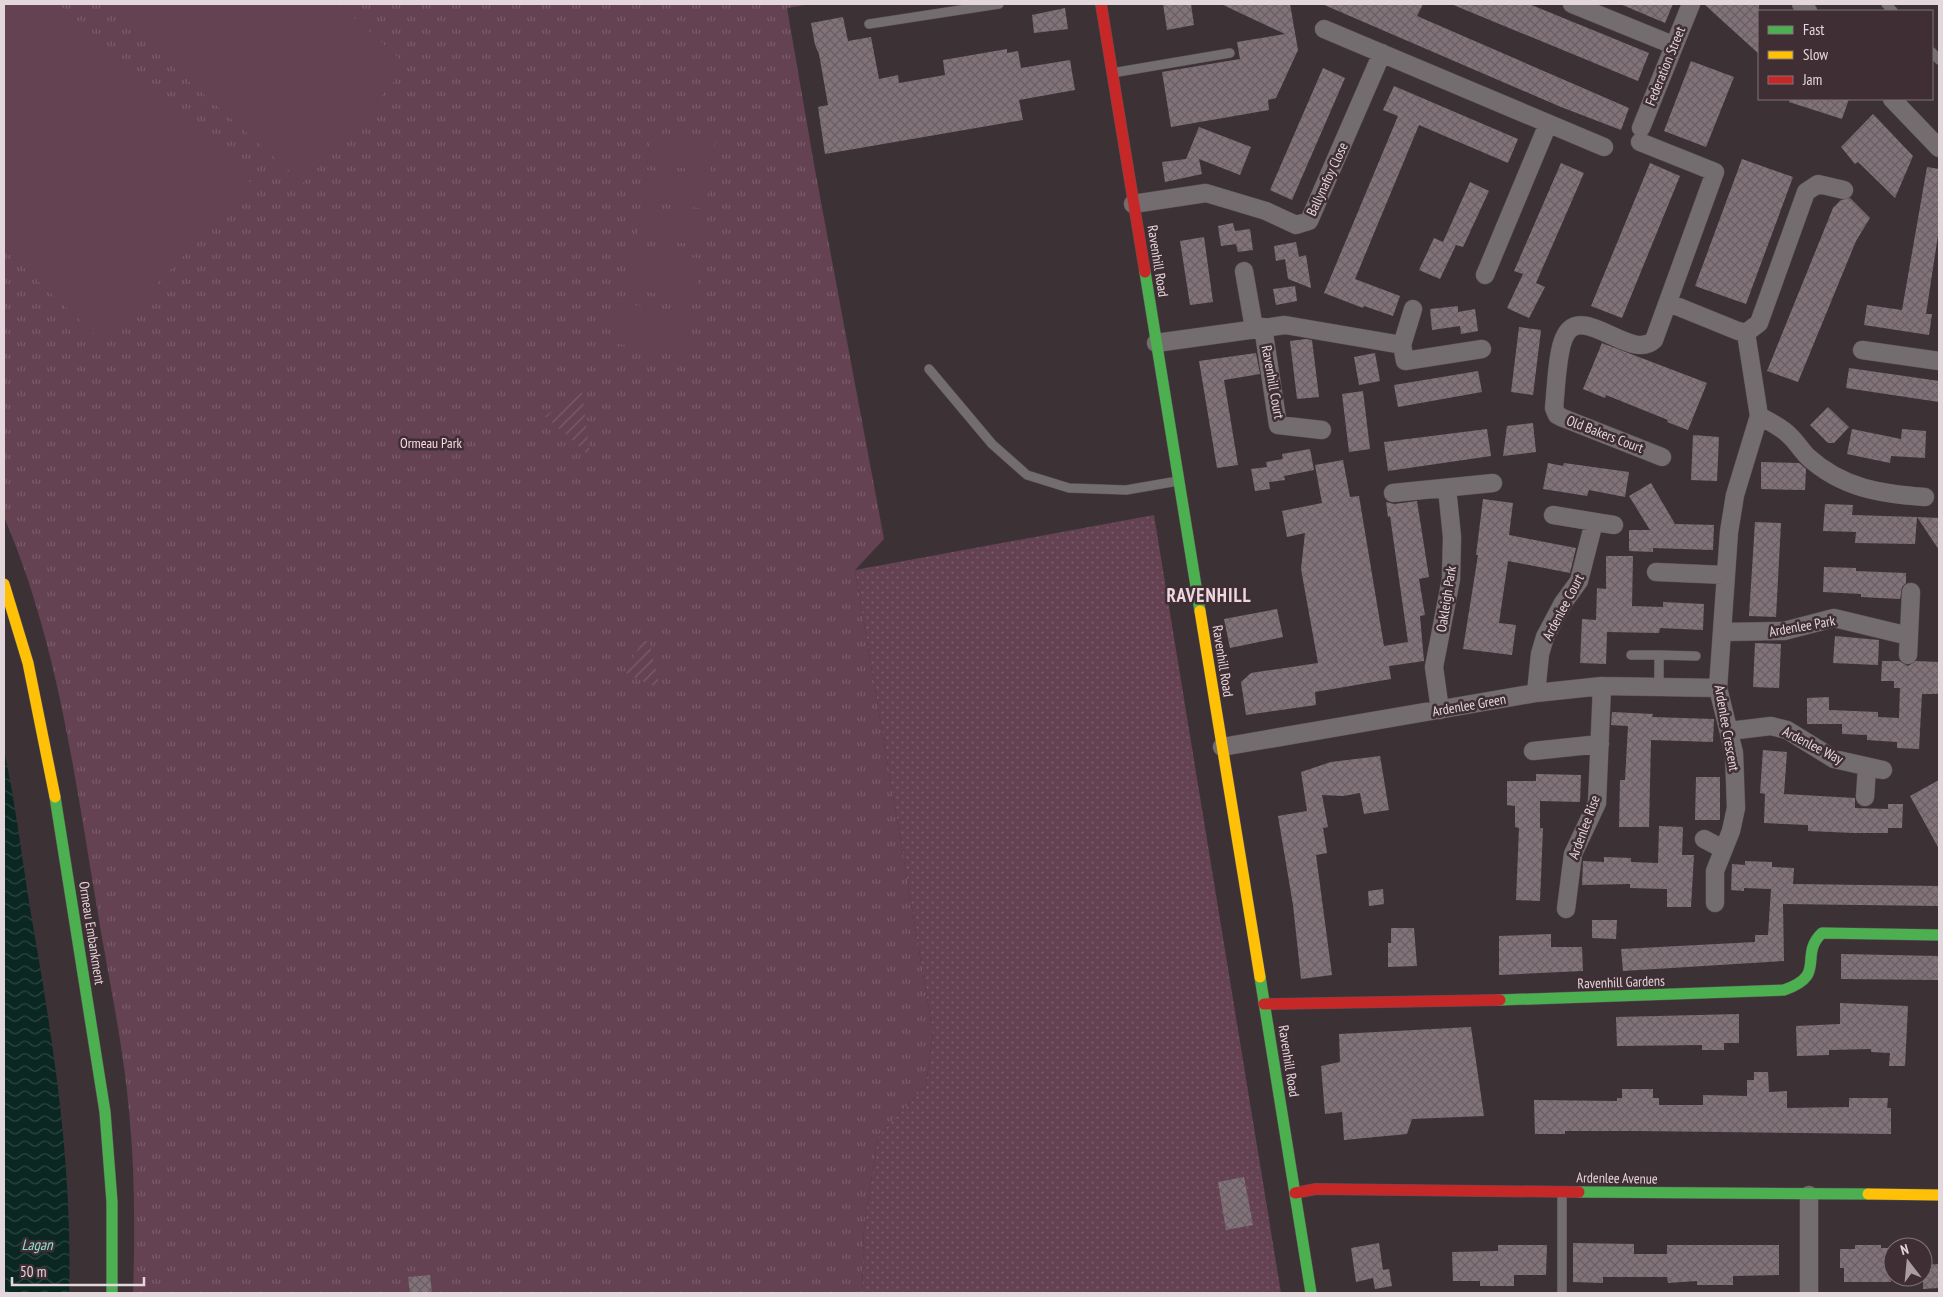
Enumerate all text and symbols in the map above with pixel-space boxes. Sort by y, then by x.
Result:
legend [1758,10,1933,100]
text: Fast [1803,20,1824,39]
street label: Federation Street [1641,24,1689,108]
text: Slow [1803,45,1828,64]
text: Jam [1802,70,1822,89]
street label: Ballynafoy Close [1302,139,1352,219]
street label: Ravenhill Road [1143,224,1173,298]
street label: Ravenhill Court [1258,344,1288,420]
street label: Old Bakers Court [1564,411,1646,457]
park label: Ormeau Park [400,434,462,452]
street label: Oakleigh Park [1432,564,1460,633]
street label: Ardenlee Court [1538,571,1588,643]
district label: RAVENHILL [1166,583,1252,607]
street label: Ardenlee Park [1767,611,1837,641]
street label: Ravenhill Road [1208,624,1238,698]
street label: Ardenlee Crescent [1711,683,1743,773]
street label: Ardenlee Green [1431,690,1507,720]
street label: Ardenlee Way [1780,722,1847,768]
street label: Ardenlee Rise [1564,793,1604,861]
street label: Ormeau Embankment [75,880,109,986]
street label: Ravenhill Gardens [1577,971,1665,993]
street label: Ravenhill Road [1274,1024,1304,1098]
street label: Ardenlee Avenue [1576,1168,1658,1188]
water label: Lagan [21,1235,54,1254]
north arrow [1883,1237,1933,1287]
text: N [1898,1240,1911,1259]
scale bar [12,1254,145,1286]
text: 50 m [20,1262,46,1281]

